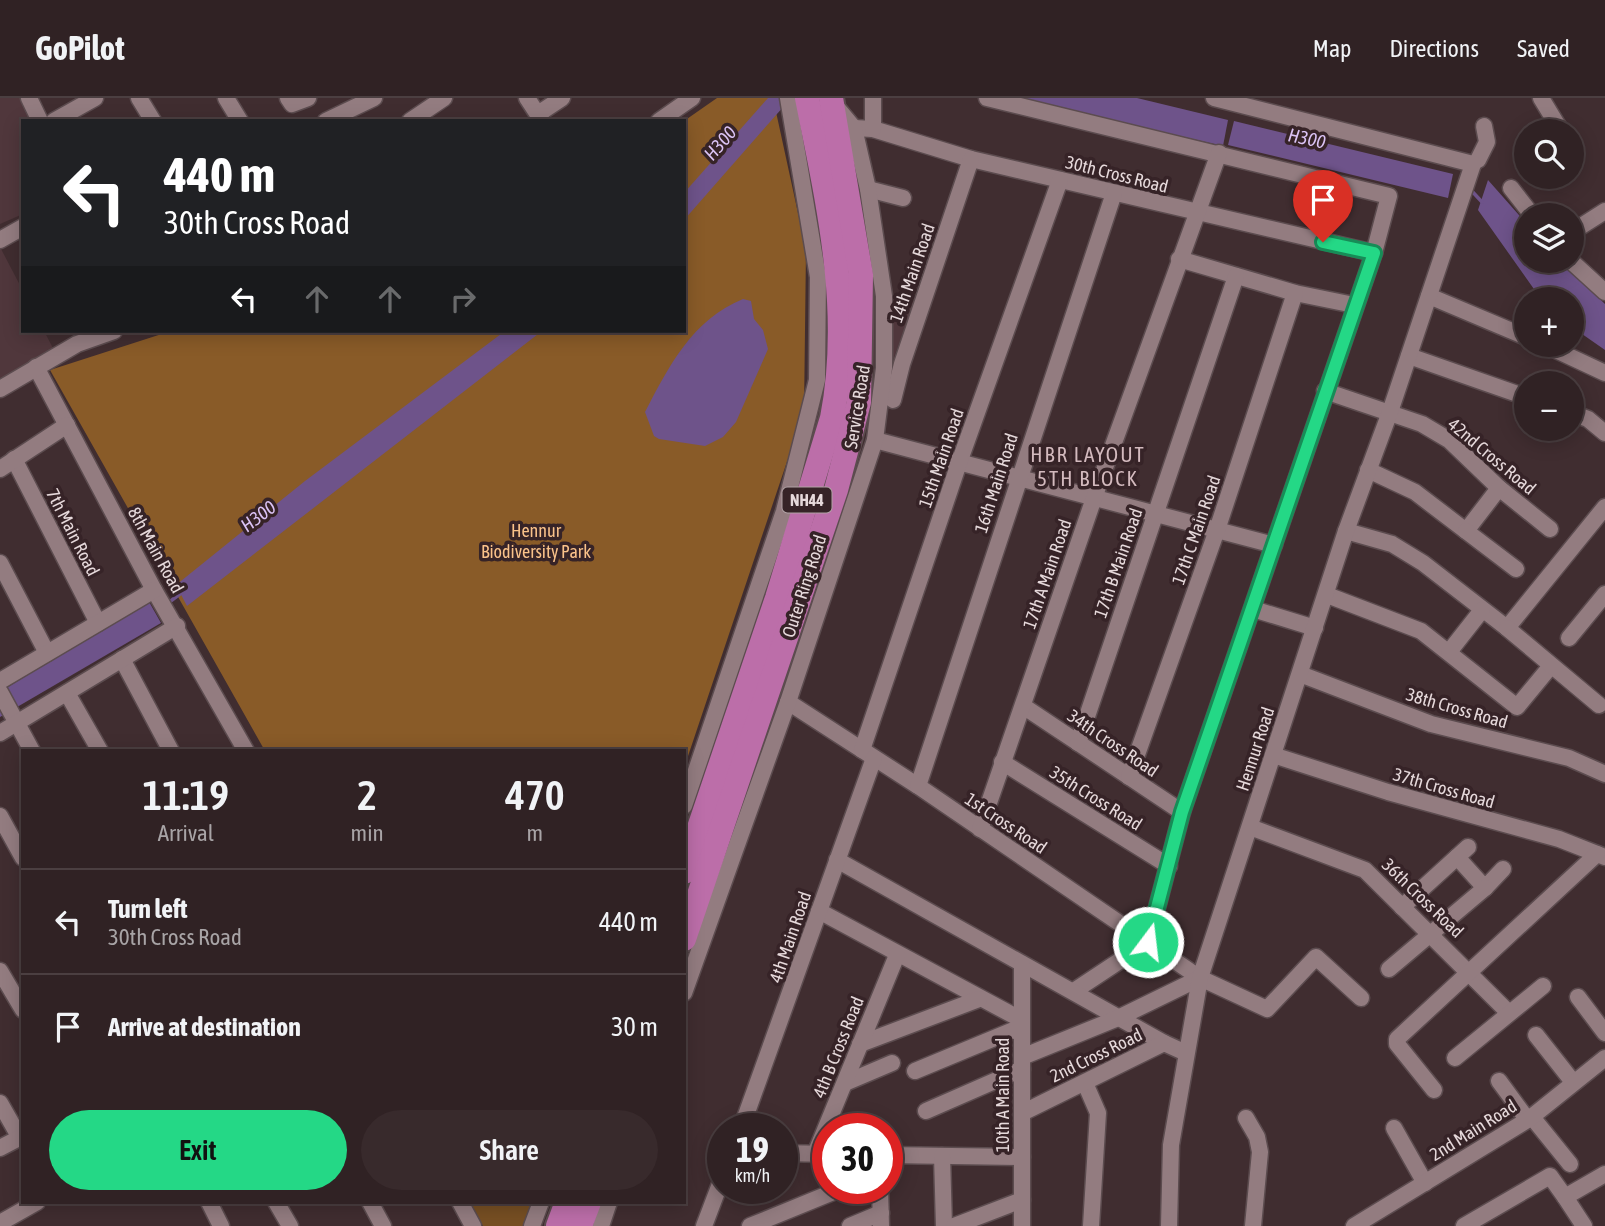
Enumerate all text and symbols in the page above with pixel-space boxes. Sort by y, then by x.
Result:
text: GoPilot [35,29,125,67]
text: Map [1313,35,1351,62]
text: Directions [1389,35,1479,62]
text: Saved [1517,35,1570,62]
map controls [1514,119,1584,441]
button: search [1514,119,1584,189]
water label: H300 [699,121,741,164]
water label: H300 [1286,123,1328,153]
text: 440 m [164,146,275,202]
icon: left [49,147,140,238]
street label: 30th Cross Road [1064,151,1170,197]
pin [1293,170,1353,242]
icon: arrive [1304,181,1342,219]
button: layers [1514,203,1584,273]
text: 30th Cross Road [164,204,350,241]
street label: 14th Main Road [885,221,939,325]
icon: left [225,280,263,318]
icon: ahead [298,280,336,318]
icon: ahead [371,280,409,318]
icon: right [444,280,482,318]
button: + [1514,287,1584,357]
street label: Service Road [840,364,874,450]
button: − [1514,371,1584,441]
street label: 15th Main Road [914,406,968,510]
street label: 42nd Cross Road [1444,413,1540,499]
street label: 16th Main Road [970,431,1022,535]
district label: HBR LAYOUT 5TH BLOCK [1030,442,1146,490]
street label: 17th C Main Road [1168,473,1224,587]
street label: 7th Main Road [42,485,104,579]
road number: NH44 [782,488,832,512]
water label: H300 [236,496,280,536]
street label: 8th Main Road [124,503,188,597]
street label: 17th B Main Road [1089,505,1147,621]
street label: 17th A Main Road [1018,516,1076,632]
park label: Hennur Biodiversity Park [481,520,591,562]
street label: Outer Ring Road [778,532,830,640]
street label: 38th Cross Road [1404,683,1510,733]
street label: Hennur Road [1232,704,1278,794]
street label: 34th Cross Road [1064,705,1162,781]
street label: 35th Cross Road [1046,761,1146,835]
street label: 37th Cross Road [1391,763,1497,813]
text: 11:19 [143,771,229,819]
text: 2 [357,771,377,819]
text: 470 [505,771,564,819]
street label: 1st Cross Road [961,788,1051,858]
text: Arrival [158,820,214,846]
text: min [351,820,384,846]
text: m [527,820,543,846]
street label: 36th Cross Road [1378,854,1468,942]
street label: 4th Main Road [765,889,815,985]
text: Turn left [108,894,188,924]
icon: left [49,903,87,941]
position arrow [1111,905,1185,979]
text: 440 m [599,907,658,937]
text: 30th Cross Road [108,924,242,950]
street label: 4th B Cross Road [808,993,868,1101]
icon: arrive [49,1008,87,1046]
text: Arrive at destination [108,1012,301,1042]
text: 30 m [611,1012,658,1042]
street label: 2nd Cross Road [1047,1024,1145,1086]
street label: 10th A Main Road [992,1038,1013,1152]
street label: 2nd Main Road [1426,1095,1520,1165]
button: Exit [49,1110,347,1190]
button: Share [361,1110,658,1190]
speed limit sign: 30 [812,1113,903,1204]
text: 19 [736,1129,769,1169]
text: km/h [735,1165,770,1186]

